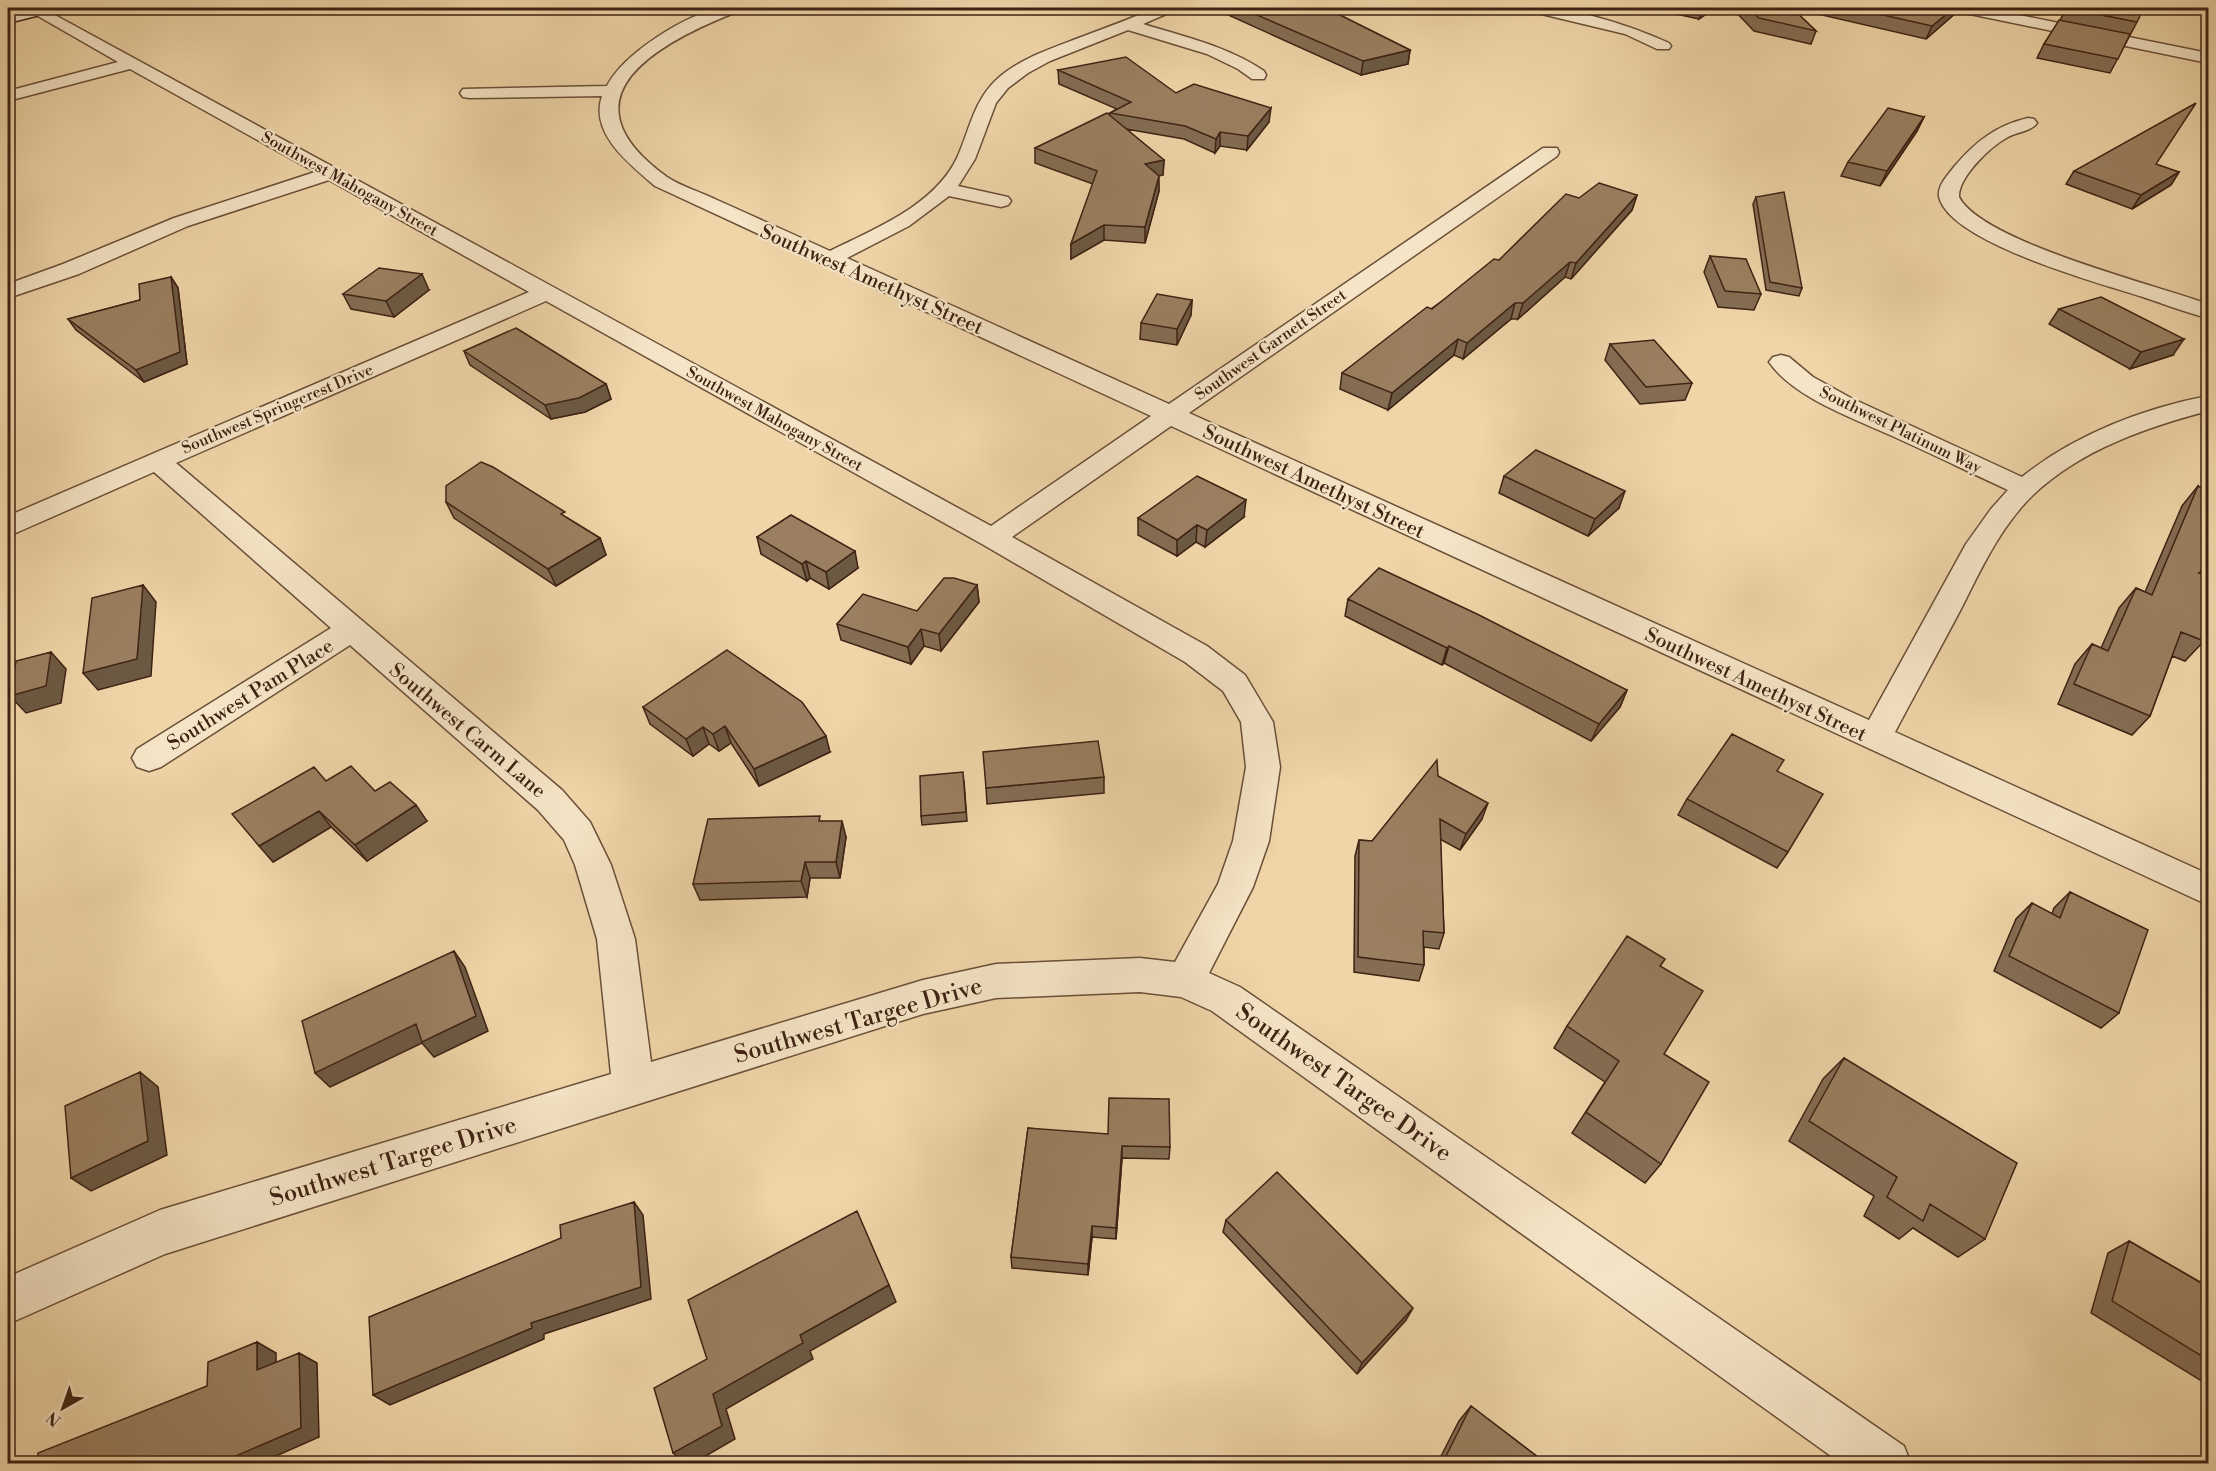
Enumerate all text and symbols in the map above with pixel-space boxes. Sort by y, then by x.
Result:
street label: Southwest Mahogany Street [258,127,442,241]
street label: Southwest Amethyst Street [756,220,987,341]
street label: Southwest Garnett Street [1191,285,1350,405]
street label: Southwest Springcrest Drive [179,359,376,458]
street label: Southwest Mahogany Street [683,362,867,476]
street label: Southwest Platinum Way [1816,382,1985,478]
street label: Southwest Amethyst Street [1199,420,1428,545]
street label: Southwest Amethyst Street [1641,623,1870,748]
street label: Southwest Pam Place [163,634,339,757]
street label: Southwest Carm Lane [384,658,551,804]
street label: Southwest Targee Drive [731,971,986,1071]
street label: Southwest Targee Drive [1230,997,1457,1169]
street label: Southwest Targee Drive [266,1110,520,1214]
north arrow [33,1378,93,1438]
text: N [42,1407,65,1430]

